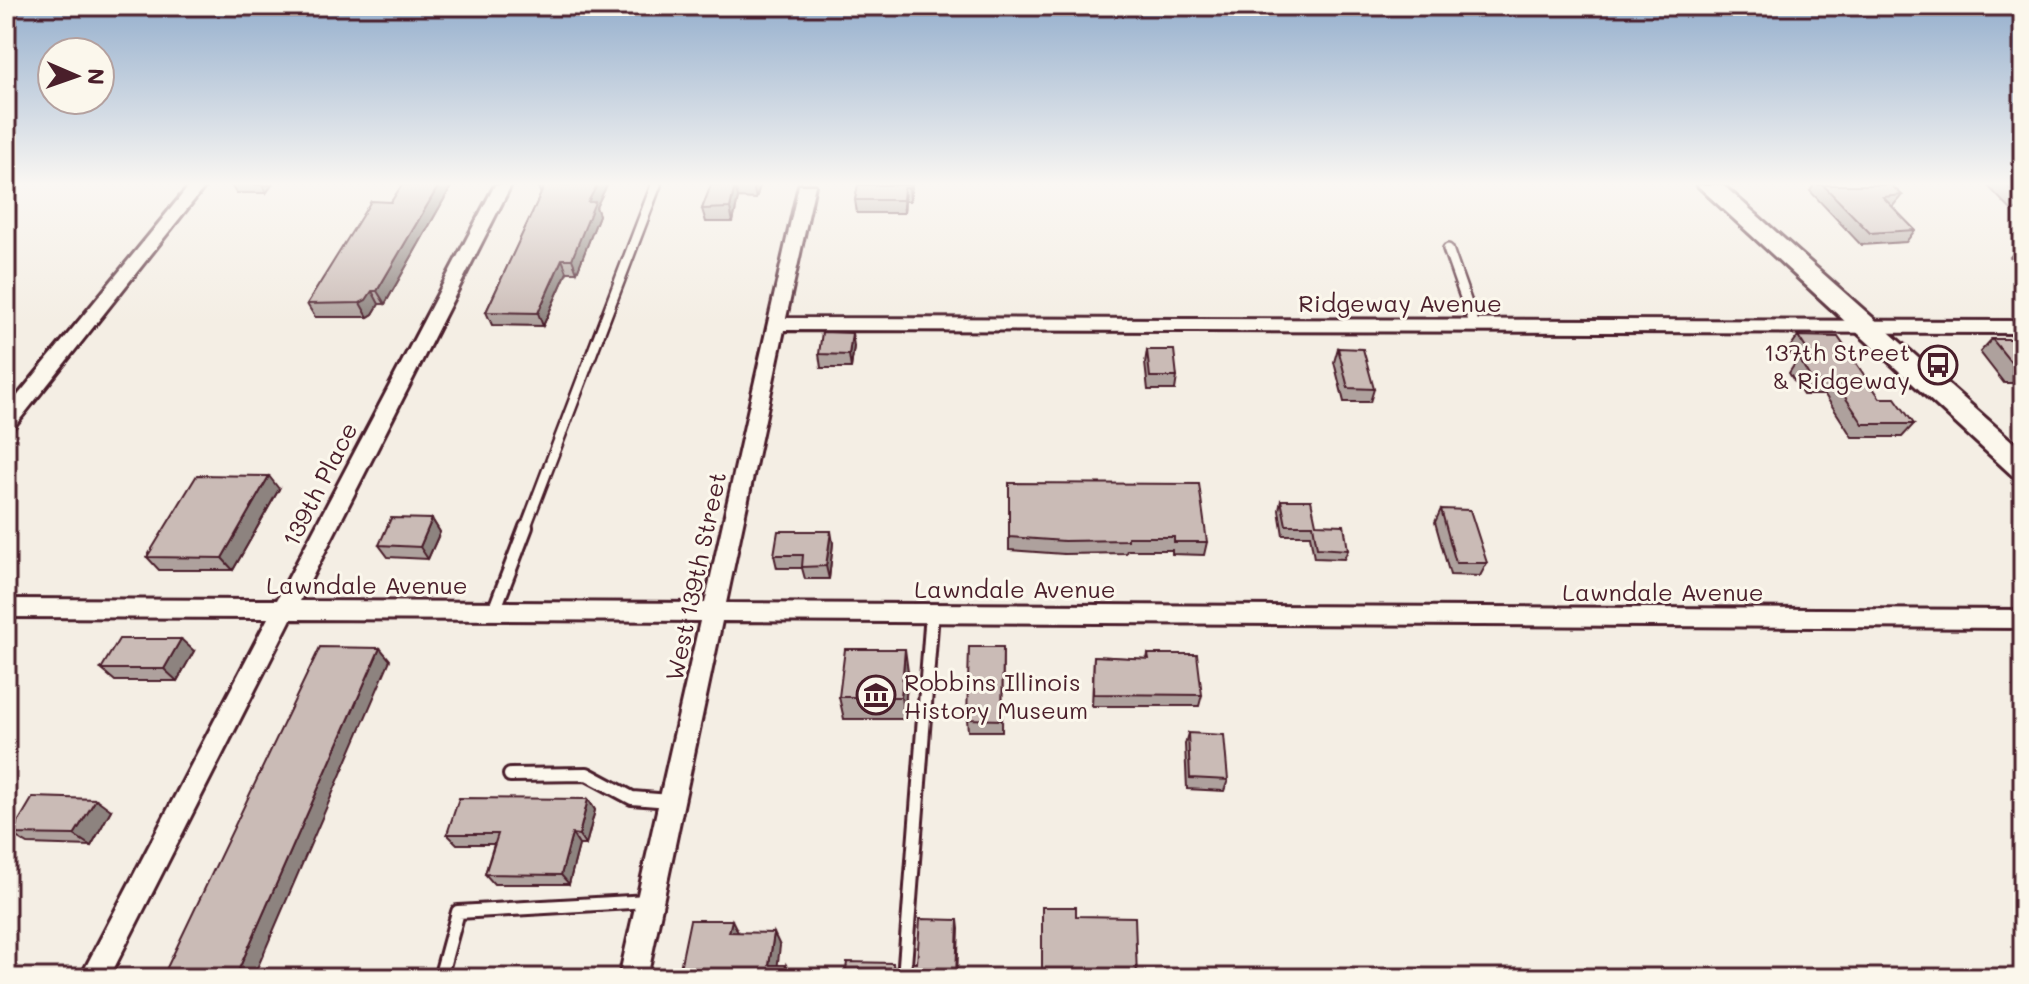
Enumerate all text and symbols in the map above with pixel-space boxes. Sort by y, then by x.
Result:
north arrow [36,36,116,116]
text: N [82,68,111,86]
street label: Ridgeway Avenue [1298,287,1502,318]
place label: 137th Street & Ridgeway [1764,336,1910,395]
bus stop icon: 137th Street & Ridgeway [1917,344,1959,386]
street label: 139th Place [274,417,364,551]
street label: West 139th Street [658,469,732,683]
street label: Lawndale Avenue [266,569,468,600]
street label: Lawndale Avenue [914,573,1116,604]
street label: Lawndale Avenue [1562,576,1764,607]
place label: Robbins Illinois History Museum [904,666,1088,725]
museum icon: Robbins Illinois History Museum [855,674,897,716]

